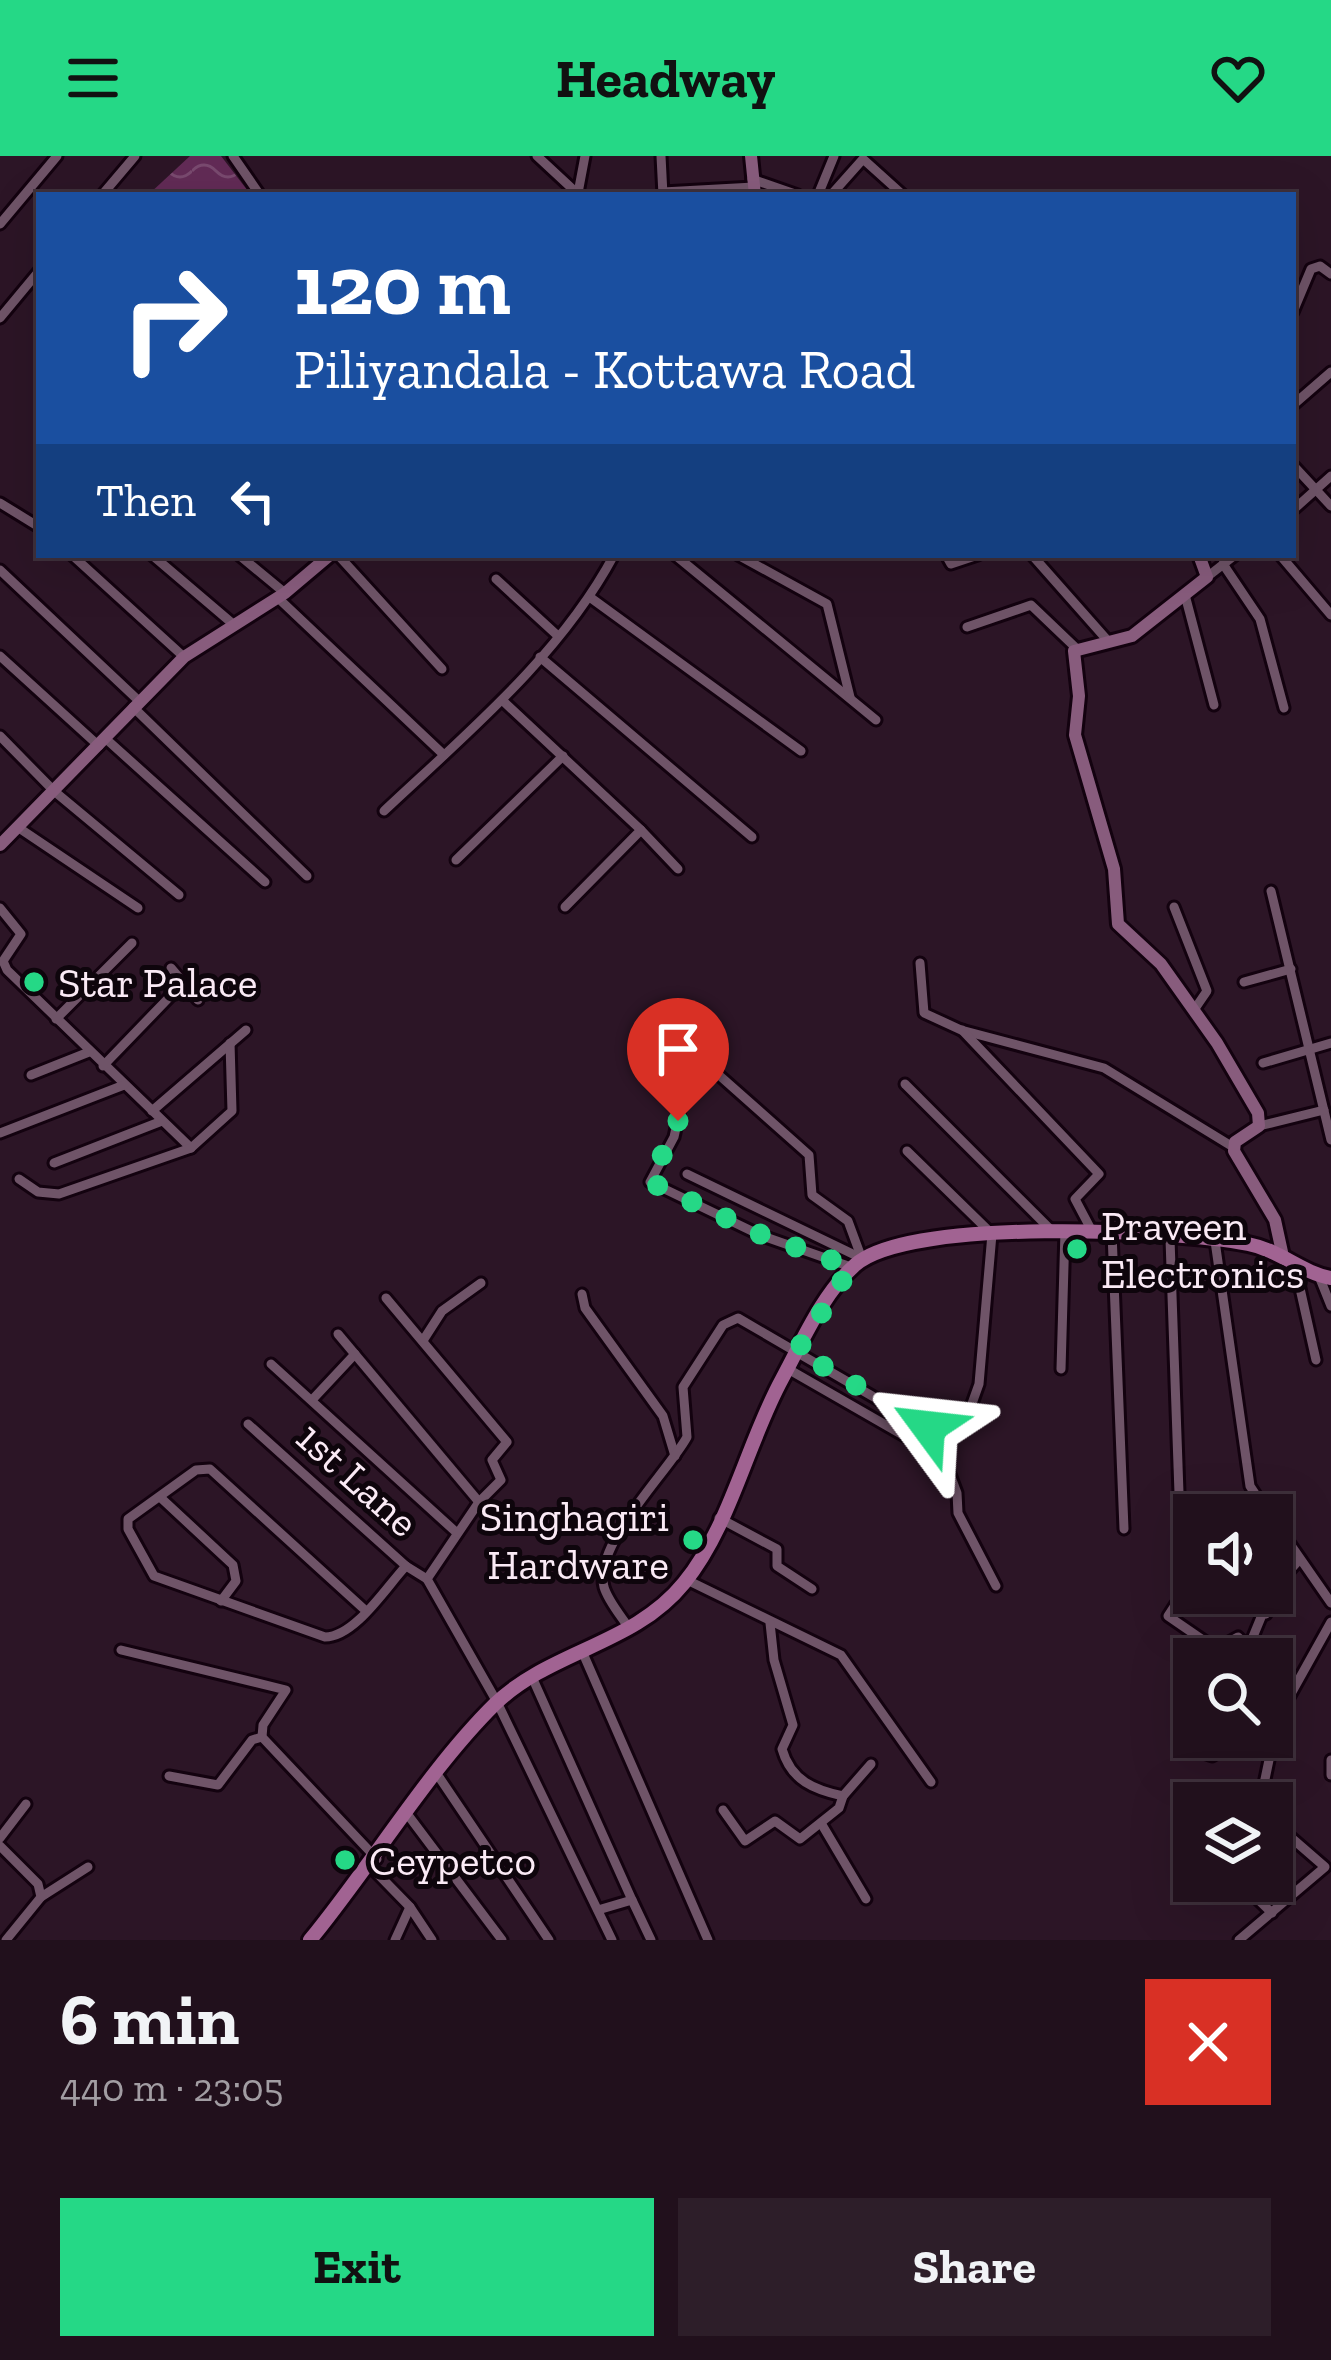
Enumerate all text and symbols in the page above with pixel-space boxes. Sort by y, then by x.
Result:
icon: menu [60,45,126,111]
icon: heart [1205,45,1271,111]
text: Headway [556,46,775,111]
text: 120 m [294,235,511,336]
icon: right [96,240,252,396]
text: Piliyandala - Kottawa Road [294,337,915,402]
icon: left [220,468,286,534]
text: Then [96,474,196,528]
place label: Star Palace [58,957,258,1008]
marker: Star Palace [21,969,47,995]
pin [627,998,729,1121]
icon: arrive [645,1016,711,1082]
place label: Praveen Electronics [1101,1200,1304,1299]
marker: Praveen Electronics [1064,1236,1090,1262]
position arrow [865,1364,991,1490]
street label: 1st Lane [286,1411,429,1547]
place label: Singhagiri Hardware [480,1491,669,1590]
map controls [1173,1494,1293,1902]
button: sound [1173,1494,1293,1614]
marker: Singhagiri Hardware [680,1527,706,1553]
button: search [1173,1638,1293,1758]
button: layers [1173,1782,1293,1902]
place label: Ceypetco [369,1835,536,1886]
marker: Ceypetco [332,1847,358,1873]
text: 6 min [60,1976,239,2062]
button: close [1145,1979,1271,2105]
text: 440 m · 23:05 [60,2064,284,2111]
button: Exit [60,2198,654,2336]
button: Share [678,2198,1271,2336]

